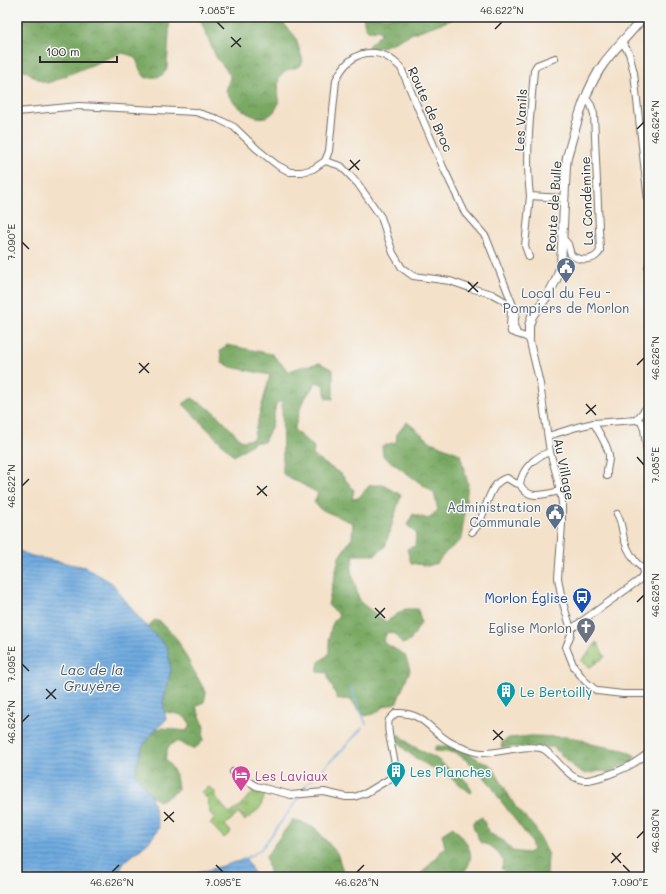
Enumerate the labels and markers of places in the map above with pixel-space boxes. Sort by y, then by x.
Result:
public building icon: Local du Feu - Pompiers de Morlon [555,256,577,284]
place label: Local du Feu - Pompiers de Morlon [503,284,629,316]
place label: Administration Communale [447,498,541,530]
public building icon: Administration Communale [544,502,566,530]
bus stop icon: Morlon Église [571,586,593,614]
place label: Morlon Église [484,589,568,606]
church icon: Eglise Morlon [575,616,597,644]
place label: Eglise Morlon [488,619,572,636]
building icon: Le Bertoilly [495,680,517,708]
place label: Le Bertoilly [520,683,593,700]
building icon: Les Planches [385,760,407,788]
place label: Les Planches [410,763,491,780]
hotel icon: Les Laviaux [230,764,252,792]
place label: Les Laviaux [255,767,328,784]

